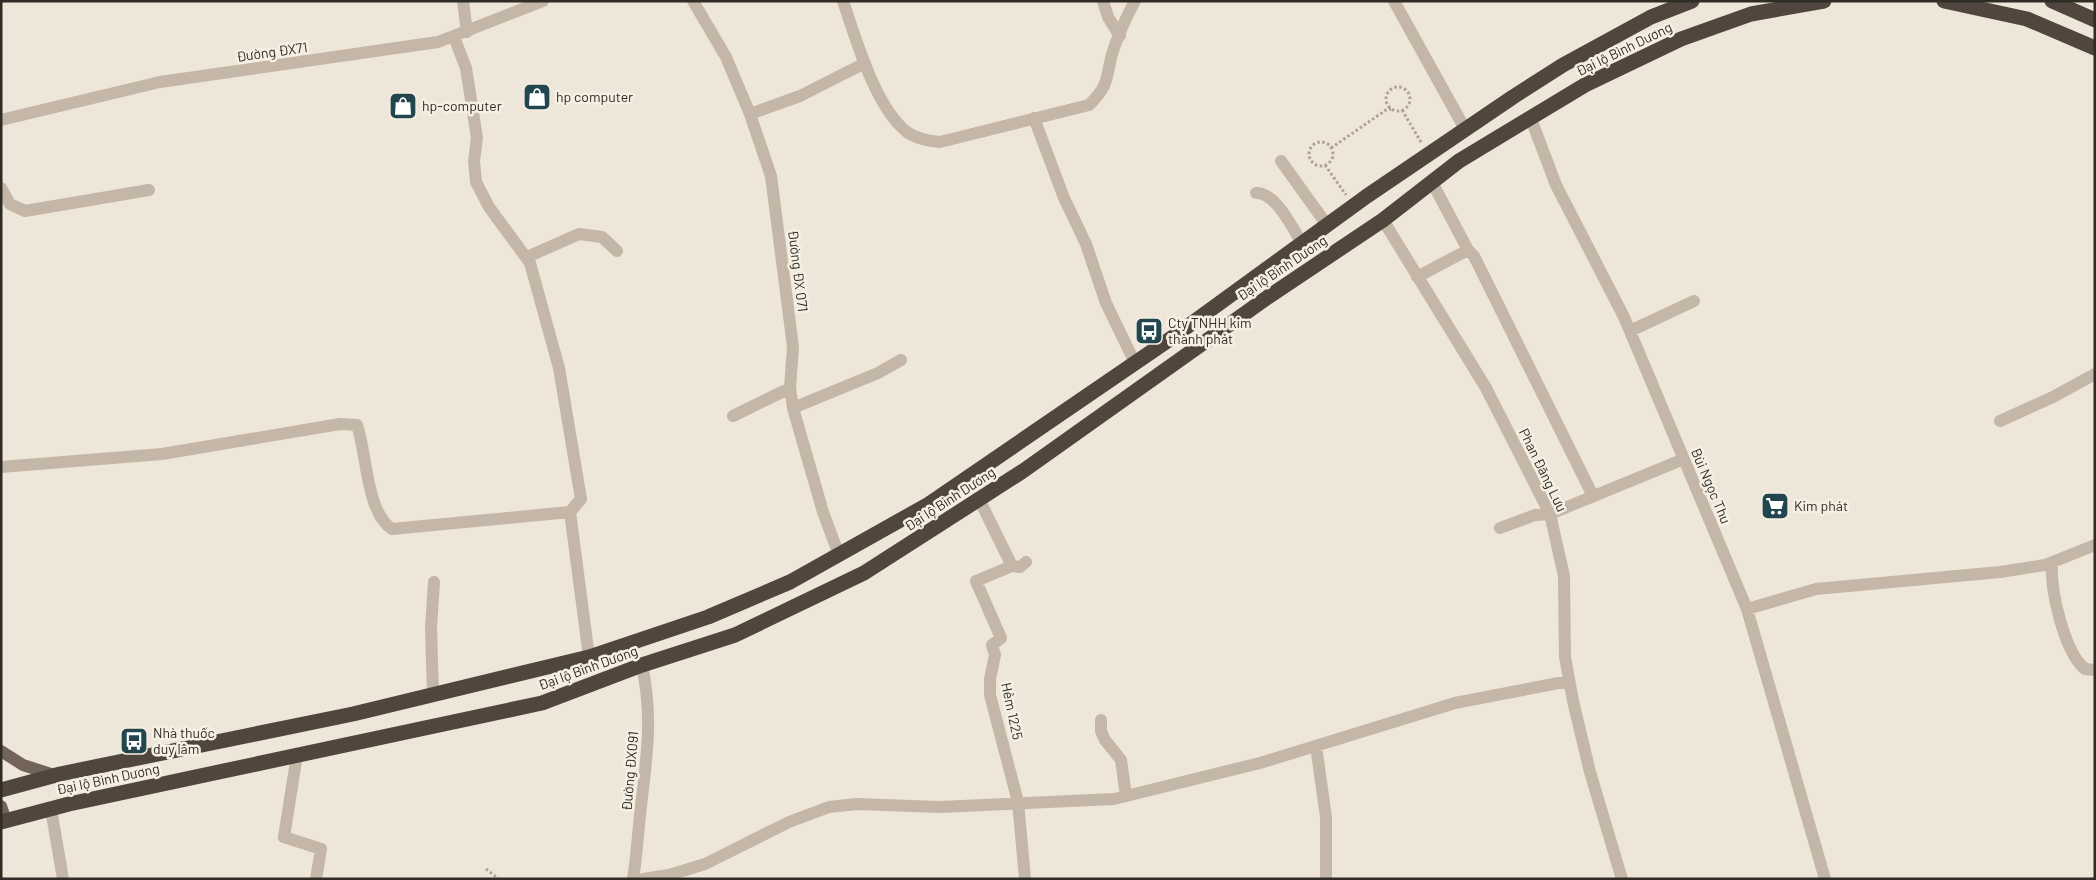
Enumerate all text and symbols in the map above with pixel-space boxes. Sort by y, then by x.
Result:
street label: Đại lộ Bình Dương [1573,18,1675,79]
street label: Đường ĐX71 [235,38,308,65]
shop icon: hp computer [522,82,552,112]
place label: hp computer [556,88,633,105]
shop icon: hp-computer [388,91,418,121]
place label: hp-computer [422,97,502,114]
street label: Đường ĐX 071 [785,229,812,313]
street label: Đại lộ Bình Dương [1234,231,1330,304]
place label: Cty TNHH kim thành phát [1168,314,1252,347]
bus stop icon: Cty TNHH kim thành phát [1134,316,1164,346]
street label: Phan Đăng Lưu [1516,425,1571,514]
street label: Bùi Ngọc Thu [1688,446,1735,526]
street label: Đại lộ Bình Dương [901,463,998,534]
supermarket icon: Kim phát [1760,491,1790,521]
place label: Kim phát [1794,497,1848,514]
street label: Đại lộ Bình Dương [536,642,640,693]
street label: Hẻm 1225 [998,681,1027,741]
place label: Nhà thuốc duy lâm [153,724,215,757]
bus stop icon: Nhà thuốc duy lâm [119,726,149,756]
street label: Đường ĐX091 [618,731,641,811]
street label: Đại lộ Bình Dương [55,759,161,798]

